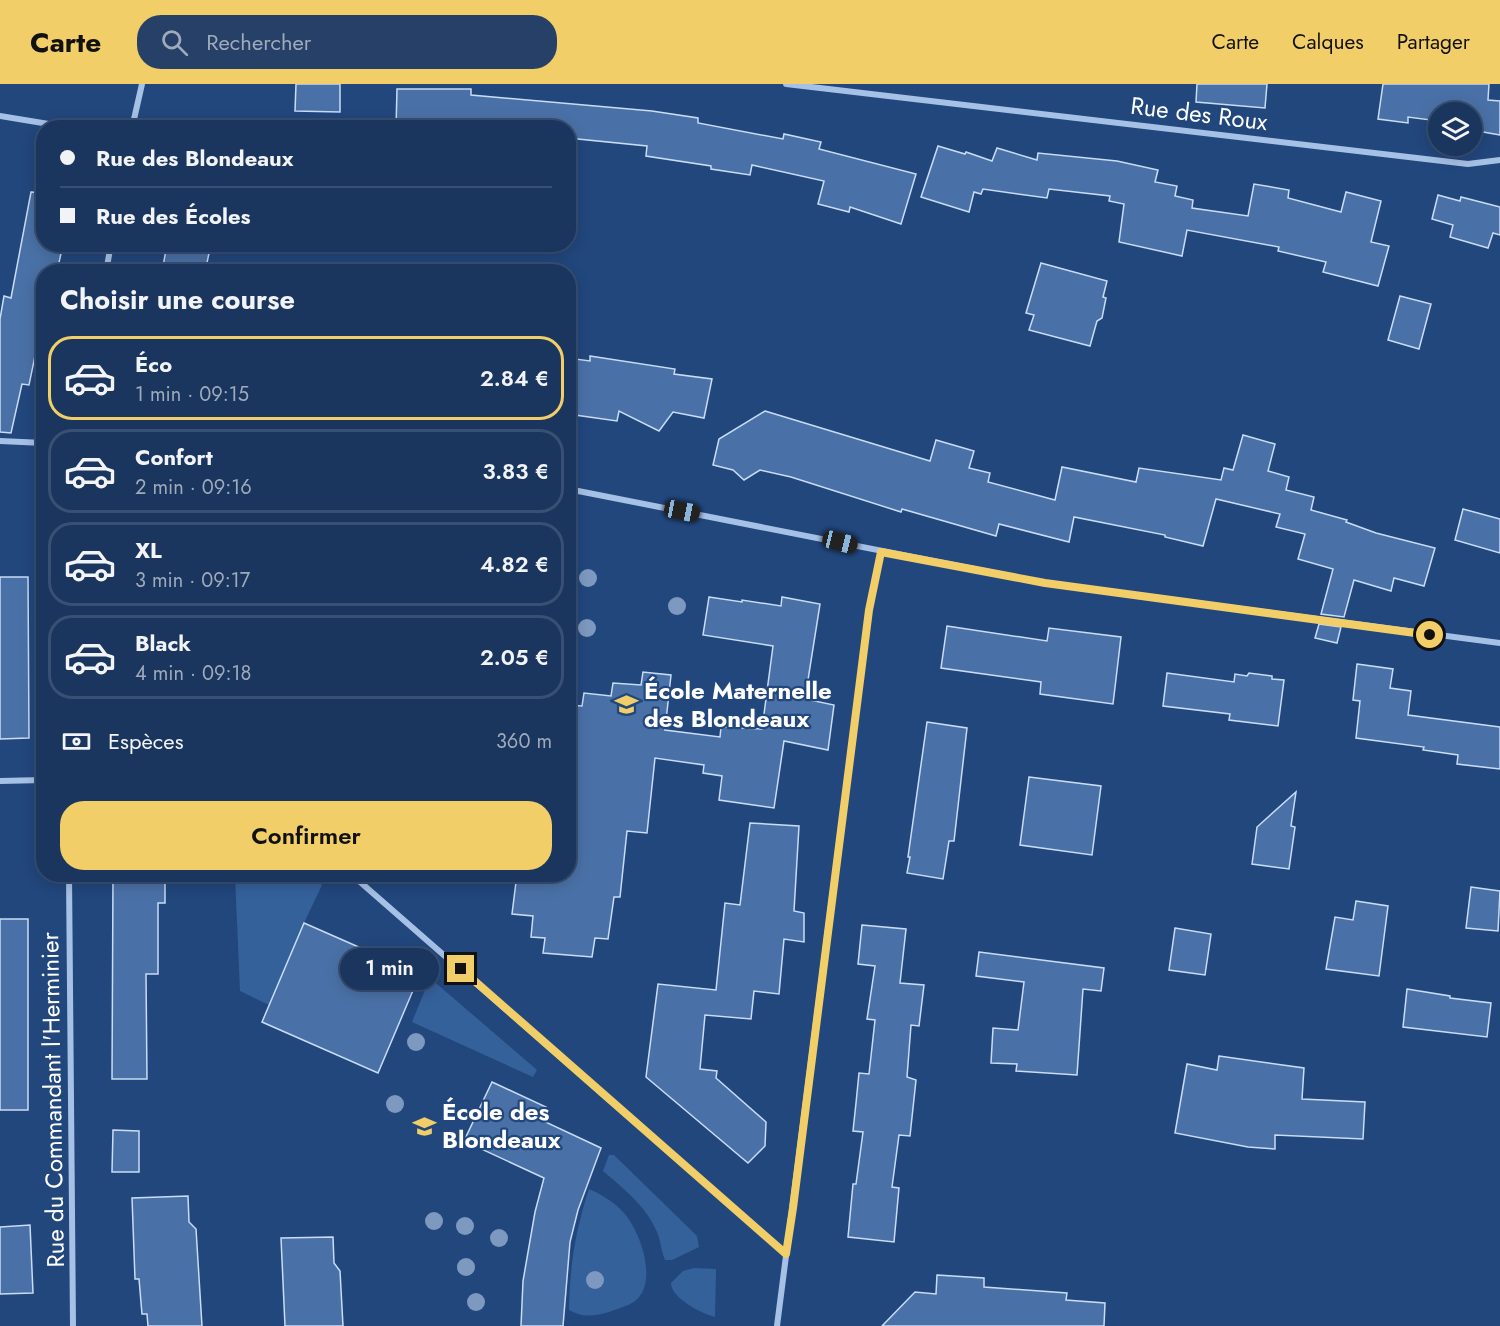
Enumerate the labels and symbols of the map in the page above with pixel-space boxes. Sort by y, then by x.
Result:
street label: Rue des Roux [1129,88,1270,139]
car [663,499,701,523]
car [820,529,860,555]
route start [1416,621,1443,648]
place label: École Maternelle des Blondeaux [644,673,832,736]
school or university icon: École Maternelle des Blondeaux [613,692,639,718]
street label: Rue du Commandant l'Herminier [32,931,73,1268]
callout: 1 min [341,948,440,990]
route end [447,955,474,982]
place label: École des Blondeaux [442,1094,561,1157]
school or university icon: École des Blondeaux [411,1113,437,1139]

